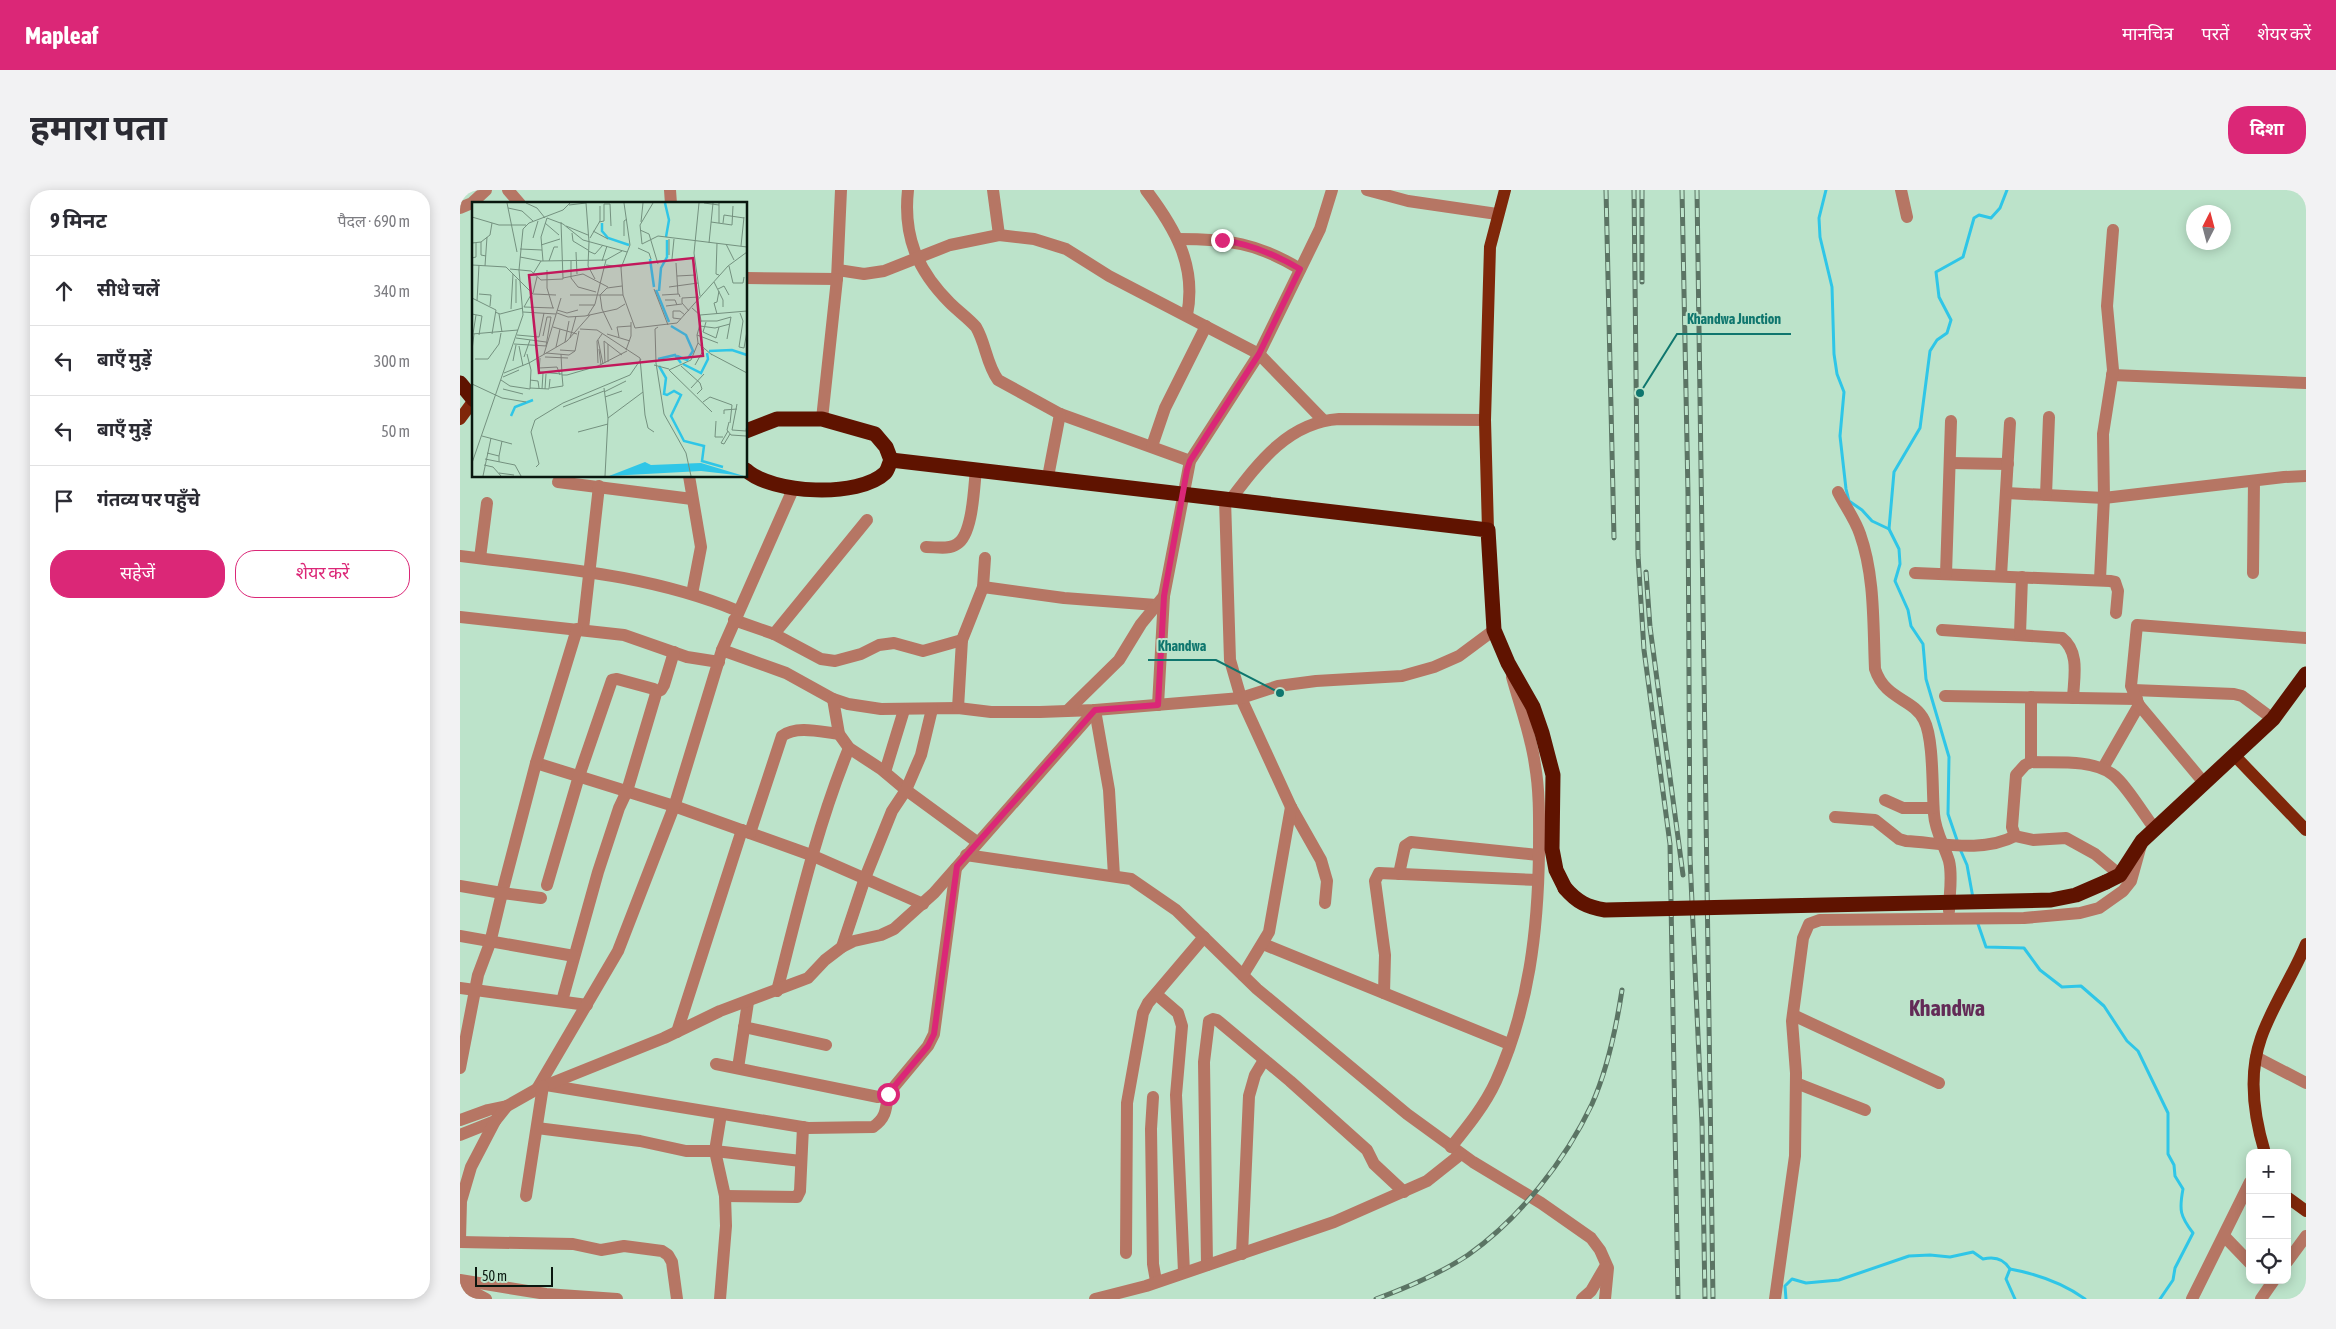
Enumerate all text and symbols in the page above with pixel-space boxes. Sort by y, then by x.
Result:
text: Mapleaf [25,22,98,49]
text: मानचित्र [2122,23,2173,44]
text: परतें [2201,23,2229,44]
text: शेयर करें [2257,23,2311,44]
button: दिशा [2228,106,2306,154]
text: हमारा पता [30,107,167,147]
inset map [472,202,748,478]
north arrow [2186,205,2231,250]
text: 9 मिनट [50,208,107,232]
text: पैदल · 690 m [337,212,410,230]
route end [1211,229,1234,252]
icon: ahead [50,277,78,305]
text: सीधे चलें [97,278,160,300]
text: 340 m [374,282,410,300]
callout: Khandwa Junction [1677,305,1791,334]
text: Khandwa Junction [1687,311,1781,327]
icon: left [50,347,78,375]
text: बाएँ मुड़ें [97,348,152,370]
text: 300 m [374,352,410,370]
icon: left [50,417,78,445]
text: बाएँ मुड़ें [97,418,152,440]
text: 50 m [381,422,410,440]
icon: arrive [50,487,78,515]
text: गंतव्य पर पहुँचे [97,488,200,510]
button: सहेजें [50,550,225,598]
button: शेयर करें [235,550,410,598]
callout: Khandwa [1148,631,1216,660]
text: Khandwa [1158,638,1207,654]
district label: Khandwa [1909,995,1985,1021]
route start [877,1083,900,1106]
map controls [2246,1149,2291,1284]
button: + [2246,1149,2291,1194]
button: − [2246,1194,2291,1239]
button: locate [2246,1239,2291,1284]
scale bar [475,1264,552,1287]
text: 50 m [482,1268,507,1284]

